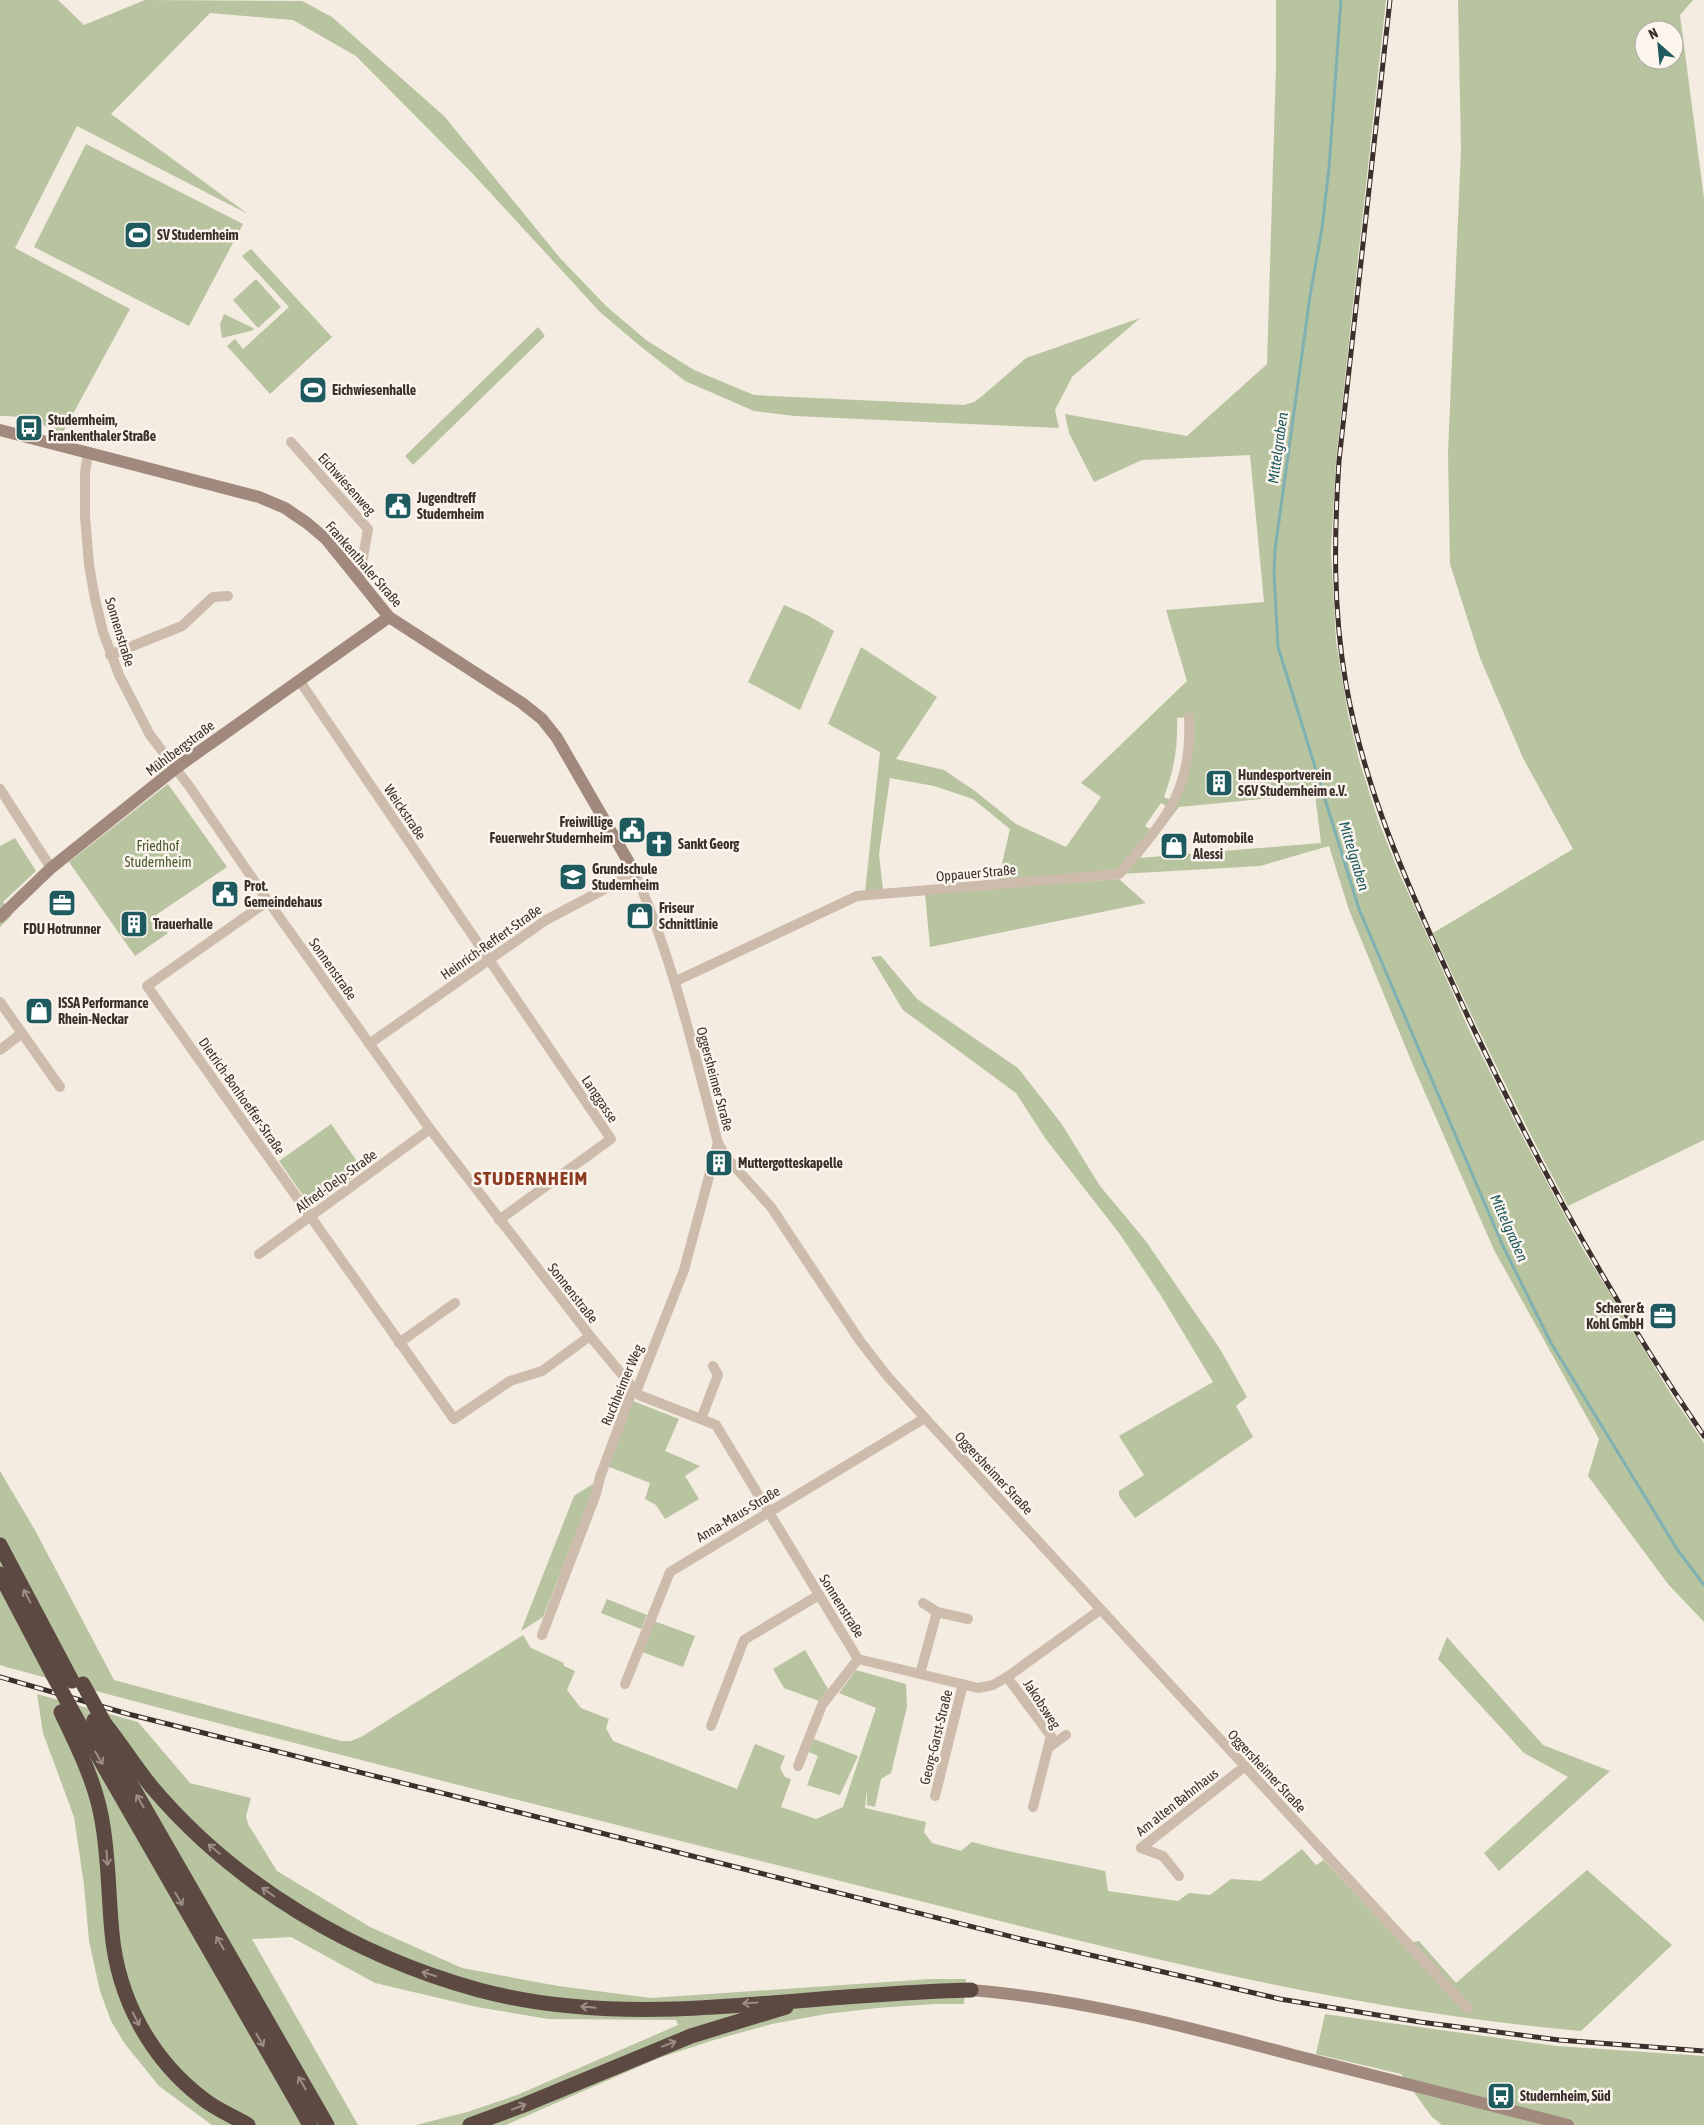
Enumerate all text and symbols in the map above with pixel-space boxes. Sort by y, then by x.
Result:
north arrow [1634,20,1684,70]
text: N [1646,24,1660,42]
sports icon: SV Studernheim [123,220,153,250]
place label: SV Studernheim [157,227,239,243]
sports icon: Eichwiesenhalle [298,375,328,405]
place label: Eichwiesenhalle [332,382,416,398]
water label: Mittelgraben [1264,411,1291,485]
place label: Studernheim, Frankenthaler Straße [48,412,156,444]
bus stop icon: Studernheim, Frankenthaler Straße [14,413,44,443]
street label: Eichwiesenweg [315,450,379,518]
place label: Jugendtreff Studernheim [416,490,484,522]
public building icon: Jugendtreff Studernheim [383,491,413,521]
street label: Frankenthaler Straße [323,518,405,610]
street label: Sonnenstraße [102,595,138,669]
street label: Mühlbergstraße [143,717,217,779]
place label: Hundesportverein SGV Studernheim e.V. [1238,767,1347,799]
building icon: Hundesportverein SGV Studernheim e.V. [1204,768,1234,798]
street label: Weickstraße [381,781,429,843]
place label: Freiwillige Feuerwehr Studernheim [490,814,613,846]
public building icon: Freiwillige Feuerwehr Studernheim [617,815,647,845]
water label: Mittelgraben [1336,819,1373,893]
church icon: Sankt Georg [644,829,674,859]
place label: Automobile Alessi [1192,830,1254,862]
shop icon: Automobile Alessi [1159,831,1189,861]
place label: Sankt Georg [678,836,740,852]
park label: Friedhof Studernheim [124,838,192,870]
place label: Grundschule Studernheim [592,861,659,893]
school or university icon: Grundschule Studernheim [558,862,588,892]
street label: Oppauer Straße [935,862,1017,884]
place label: Prot. Gemeindehaus [244,878,322,910]
public building icon: Prot. Gemeindehaus [210,879,240,909]
office icon: FDU Hotrunner [47,888,77,918]
place label: Friseur Schnittlinie [659,900,718,932]
street label: Heinrich-Reffert-Straße [438,901,544,983]
shop icon: Friseur Schnittlinie [625,901,655,931]
building icon: Trauerhalle [119,909,149,939]
place label: Trauerhalle [153,916,213,932]
place label: FDU Hotrunner [23,921,102,937]
street label: Sonnenstraße [306,935,360,1003]
place label: ISSA Performance Rhein-Neckar [58,995,149,1027]
shop icon: ISSA Performance Rhein-Neckar [24,996,54,1026]
street label: Oggersheimer Straße [693,1025,737,1133]
street label: Dietrich-Bonhoeffer-Straße [196,1035,288,1157]
street label: Langgasse [579,1073,621,1125]
street label: Alfred-Delp-Straße [292,1146,380,1216]
building icon: Muttergotteskapelle [704,1148,734,1178]
place label: Muttergotteskapelle [738,1155,843,1171]
district label: STUDERNHEIM [474,1167,588,1189]
water label: Mittelgraben [1487,1192,1532,1264]
street label: Sonnenstraße [545,1260,601,1326]
place label: Scherer & Kohl GmbH [1586,1300,1645,1332]
office icon: Scherer & Kohl GmbH [1648,1301,1678,1331]
street label: Ruchheimer Weg [598,1342,646,1428]
street label: Oggersheimer Straße [952,1428,1036,1518]
street label: Anna-Maus-Straße [693,1483,783,1545]
street label: Sonnenstraße [816,1571,868,1641]
one-way arrow [22,1588,32,1603]
street label: Jakobsweg [1020,1676,1064,1732]
street label: Georg-Garst-Straße [916,1688,956,1786]
street label: Oggersheimer Straße [1225,1726,1309,1816]
one-way arrow [94,1751,104,1765]
street label: Am alten Bahnhaus [1133,1765,1221,1839]
one-way arrow [134,1795,144,1809]
one-way arrow [208,1843,221,1854]
one-way arrow [102,1850,111,1866]
one-way arrow [262,1887,276,1897]
one-way arrow [175,1892,185,1906]
one-way arrow [215,1936,225,1950]
one-way arrow [422,1969,438,1979]
one-way arrow [742,1999,758,2008]
one-way arrow [580,2002,596,2012]
one-way arrow [131,2011,141,2026]
one-way arrow [256,2032,266,2047]
one-way arrow [661,2039,677,2048]
one-way arrow [297,2075,307,2090]
bus stop icon: Studernheim, Süd [1486,2081,1516,2111]
place label: Studernheim, Süd [1520,2088,1611,2104]
one-way arrow [511,2102,527,2111]

